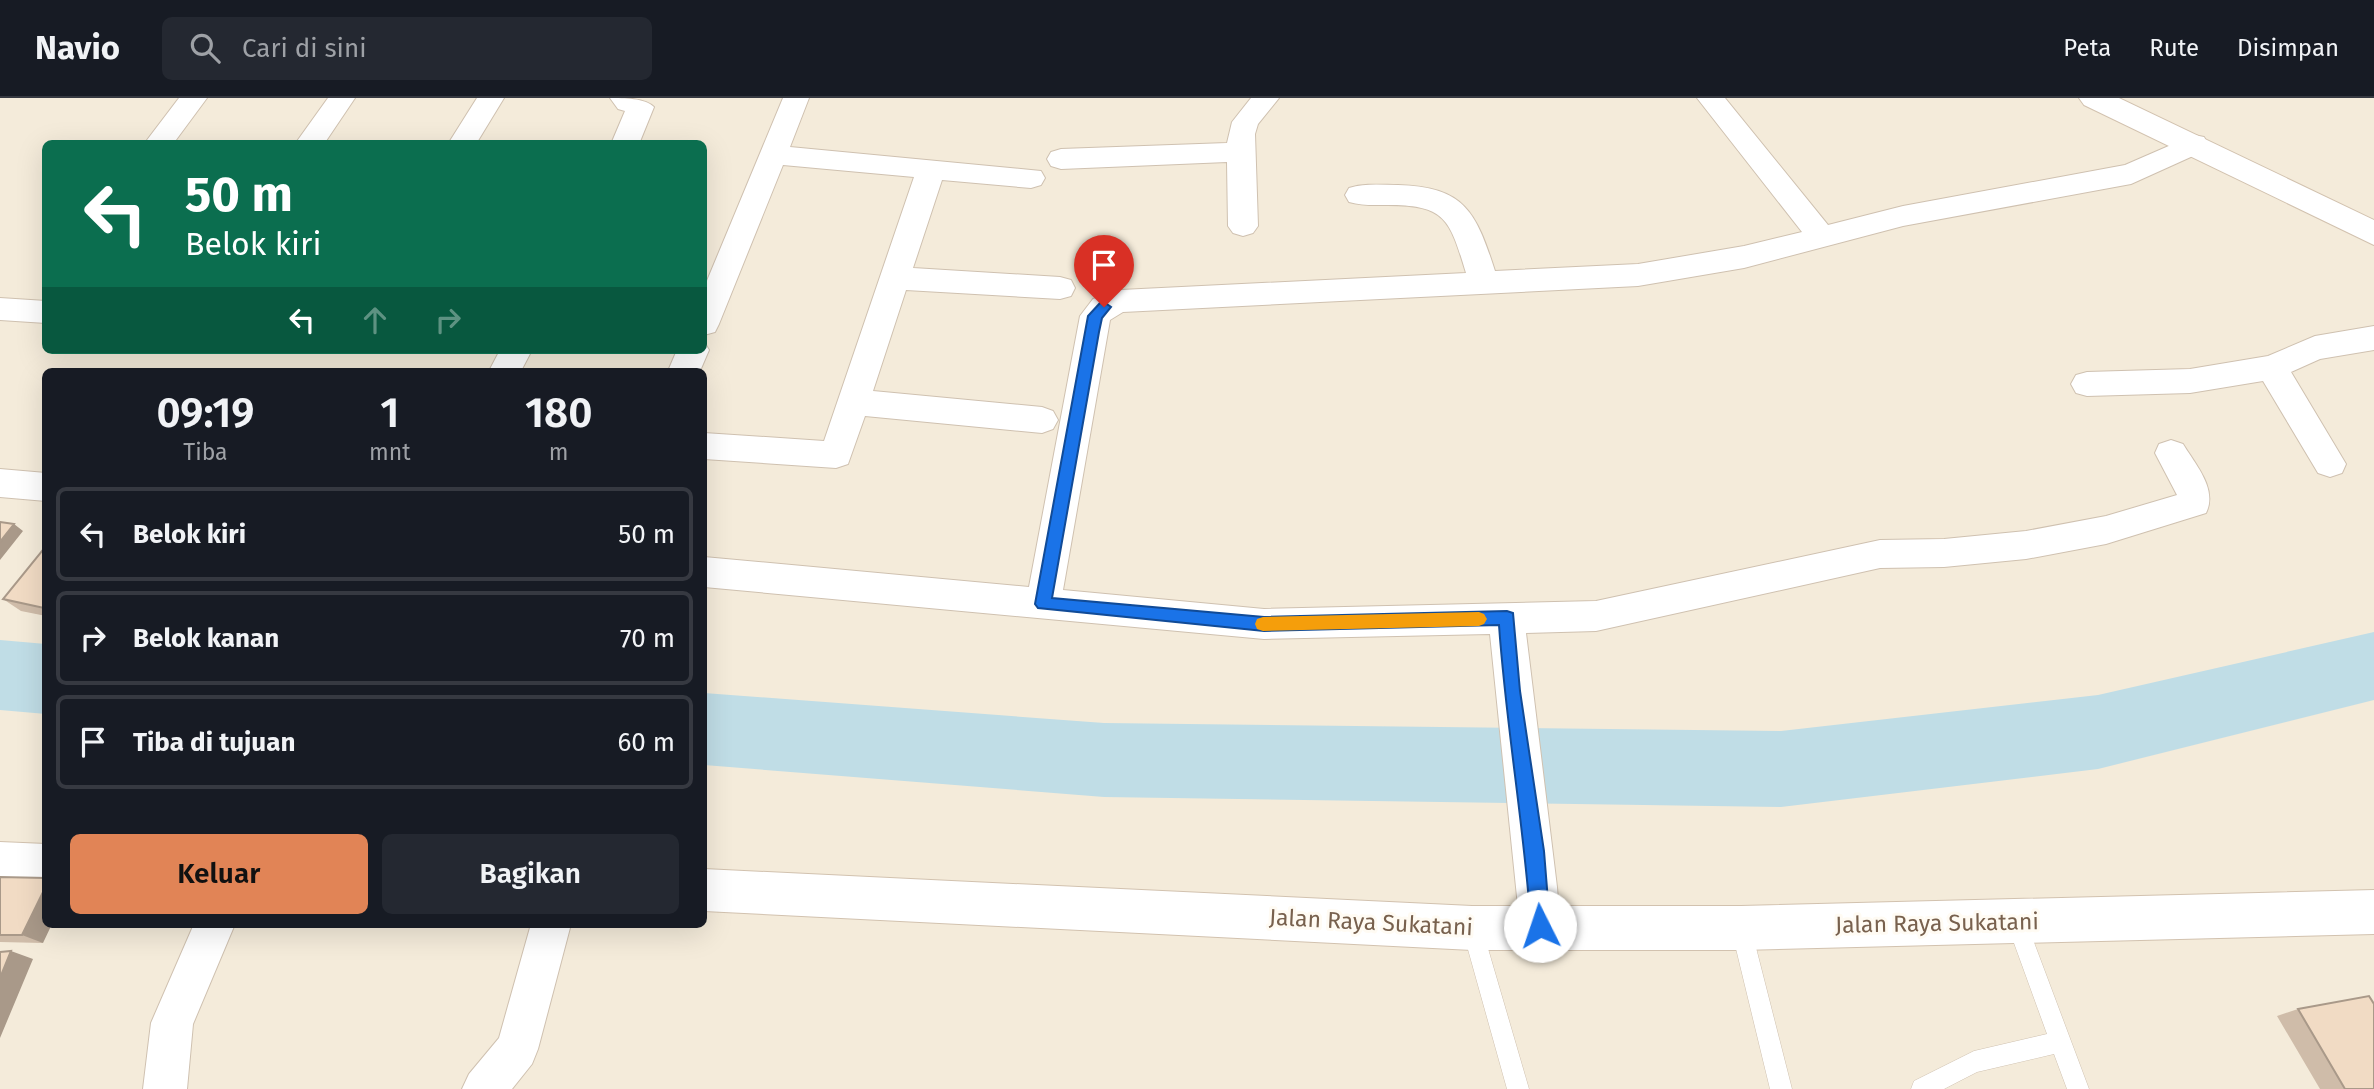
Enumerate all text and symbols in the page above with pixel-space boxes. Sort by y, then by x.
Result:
search box [162,17,652,80]
text: Navio [35,28,120,68]
icon: search [186,29,224,67]
text: Cari di sini [242,33,367,64]
text: Peta [2063,34,2111,62]
text: Rute [2149,34,2199,62]
text: Disimpan [2237,34,2339,62]
text: 50 m [185,165,293,224]
icon: left [70,168,161,259]
text: Belok kiri [185,225,321,263]
pin [1074,235,1134,307]
icon: arrive [1085,246,1123,284]
icon: left [283,301,321,339]
icon: ahead [356,301,394,339]
icon: right [429,301,467,339]
text: 09:19 [156,388,255,438]
text: 1 [380,388,399,438]
text: 180 [525,388,593,438]
text: Tiba [183,438,228,466]
text: mnt [369,438,410,466]
text: m [549,438,569,466]
icon: left [74,515,112,553]
text: Belok kiri [133,519,246,550]
text: 50 m [618,519,675,550]
icon: right [74,619,112,657]
text: Belok kanan [133,623,279,654]
text: 70 m [620,623,675,654]
icon: arrive [74,723,112,761]
text: Tiba di tujuan [133,727,295,758]
text: 60 m [617,727,675,758]
button: Keluar [70,834,368,914]
button: Bagikan [382,834,679,914]
position arrow [1503,889,1577,963]
street label: Jalan Raya Sukatani [1268,903,1474,941]
street label: Jalan Raya Sukatani [1835,907,2039,939]

